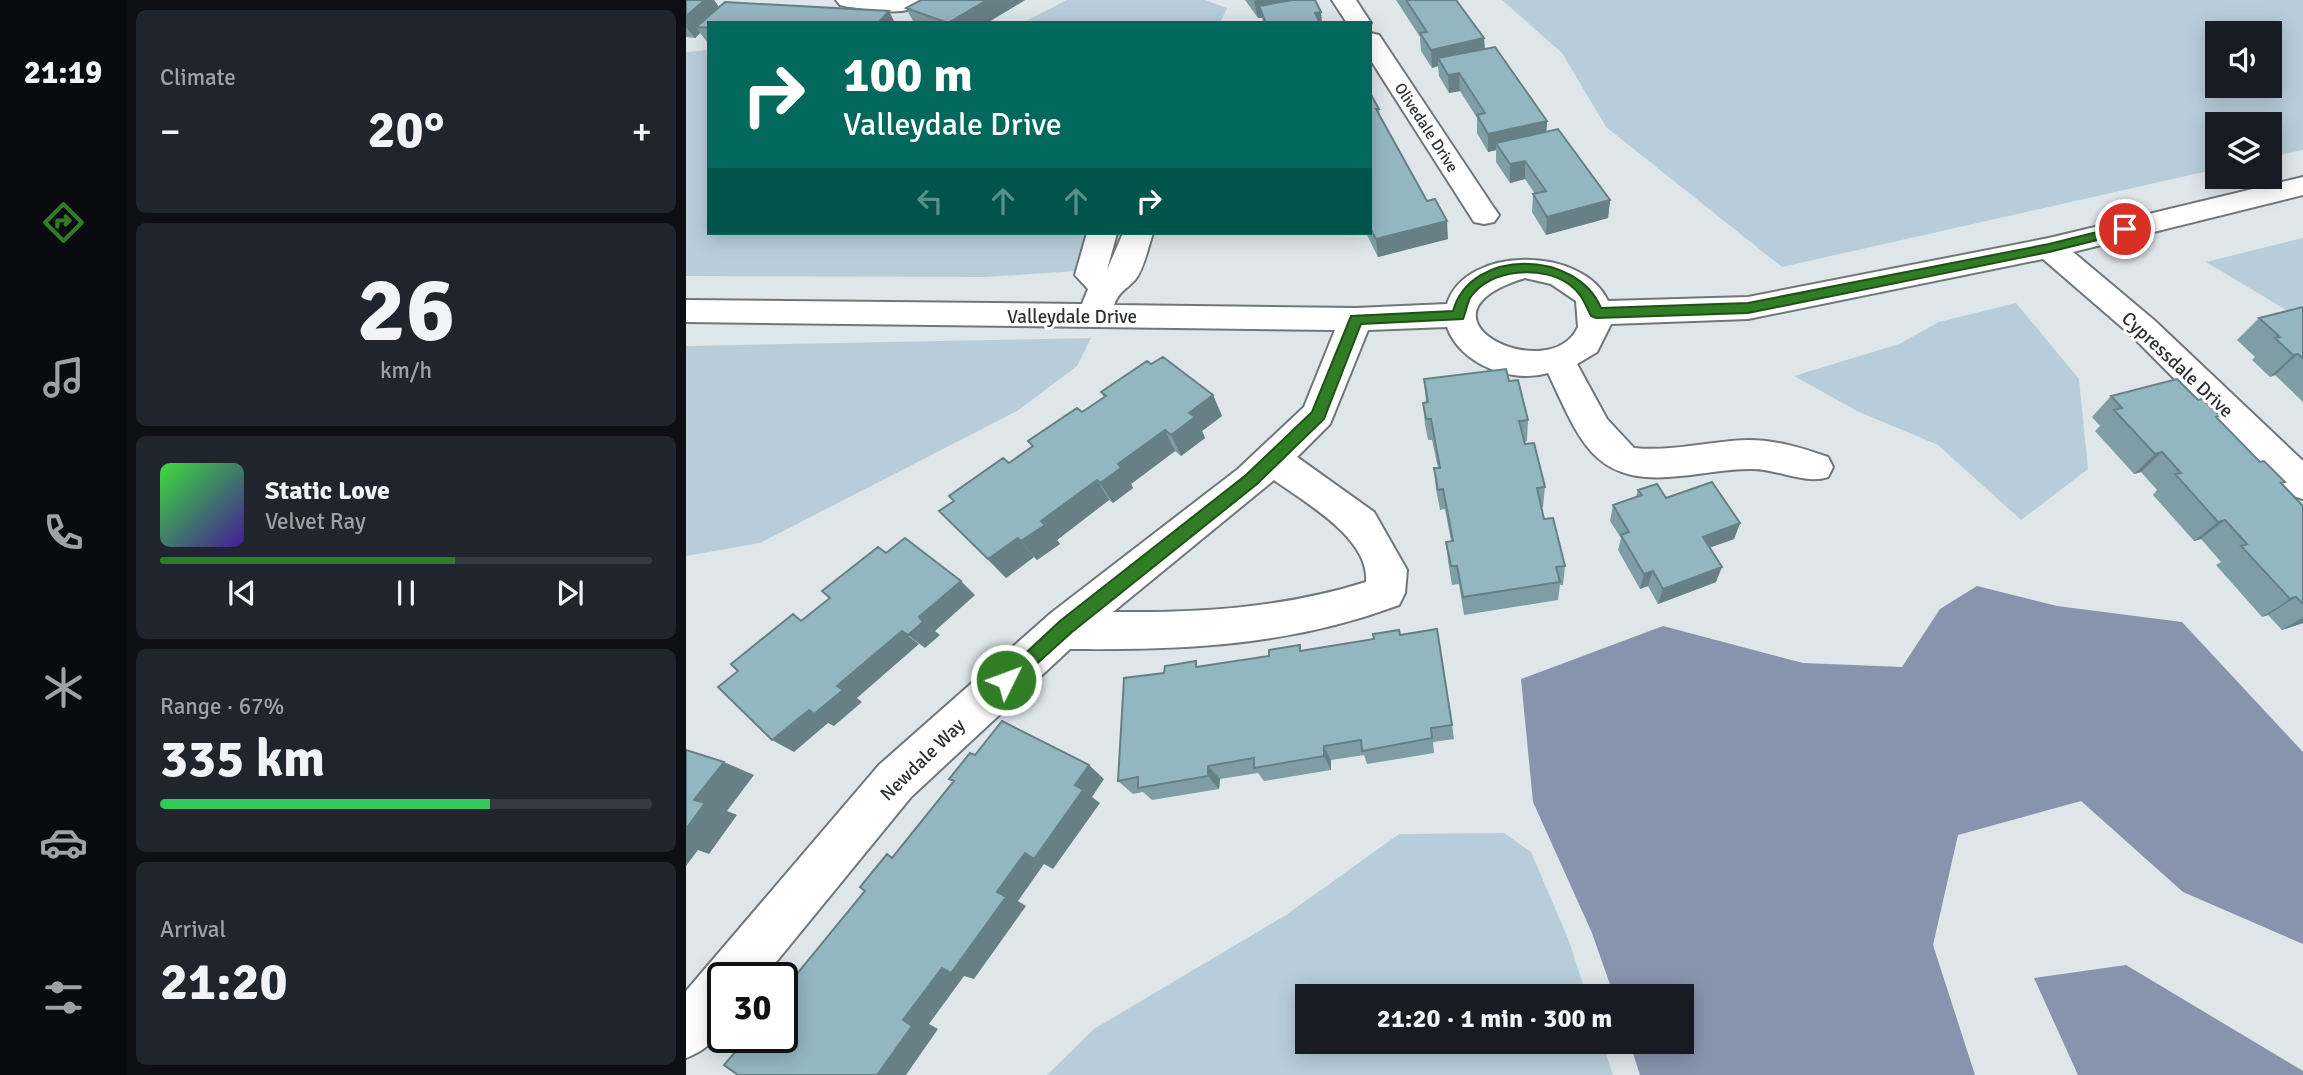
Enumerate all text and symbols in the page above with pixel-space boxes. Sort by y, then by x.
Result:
map controls [2205,21,2282,189]
button: sound [2205,21,2282,98]
text: 100 m [843,45,973,105]
icon: right [728,49,819,140]
text: 21:19 [24,53,102,92]
text: Climate [160,63,236,92]
street label: Olivedale Drive [1390,79,1463,176]
text: 20° [368,98,444,162]
text: Valleydale Drive [843,105,1062,144]
text: − [160,108,181,155]
text: + [631,108,652,155]
button: layers [2205,112,2282,189]
icon: left [911,182,949,220]
icon: ahead [984,182,1022,220]
icon: ahead [1057,182,1095,220]
icon: right [1130,182,1168,220]
icon: directions [39,198,88,247]
pin [2095,199,2155,259]
icon: arrive [2106,210,2144,248]
text: 26 [357,254,455,367]
street label: Valleydale Drive [1007,305,1137,329]
street label: Cypressdale Drive [2116,307,2238,423]
icon: music [39,353,88,402]
text: km/h [380,356,432,385]
text: Static Love [265,475,390,507]
text: Velvet Ray [265,507,366,536]
icon: phone [39,508,88,557]
icon: previous [223,574,261,612]
icon: pause [387,574,425,612]
icon: next [551,574,589,612]
position arrow [969,643,1043,717]
icon: climate [39,663,88,712]
text: Range · 67% [160,692,284,721]
street label: Newdale Way [875,713,970,806]
text: 335 km [160,727,325,791]
icon: car [39,818,88,867]
text: Arrival [160,915,226,944]
text: 21:20 [160,950,288,1014]
speed limit sign: 30 [707,962,798,1053]
icon: filters [39,973,88,1022]
text: 21:20 · 1 min · 300 m [1377,1003,1612,1035]

